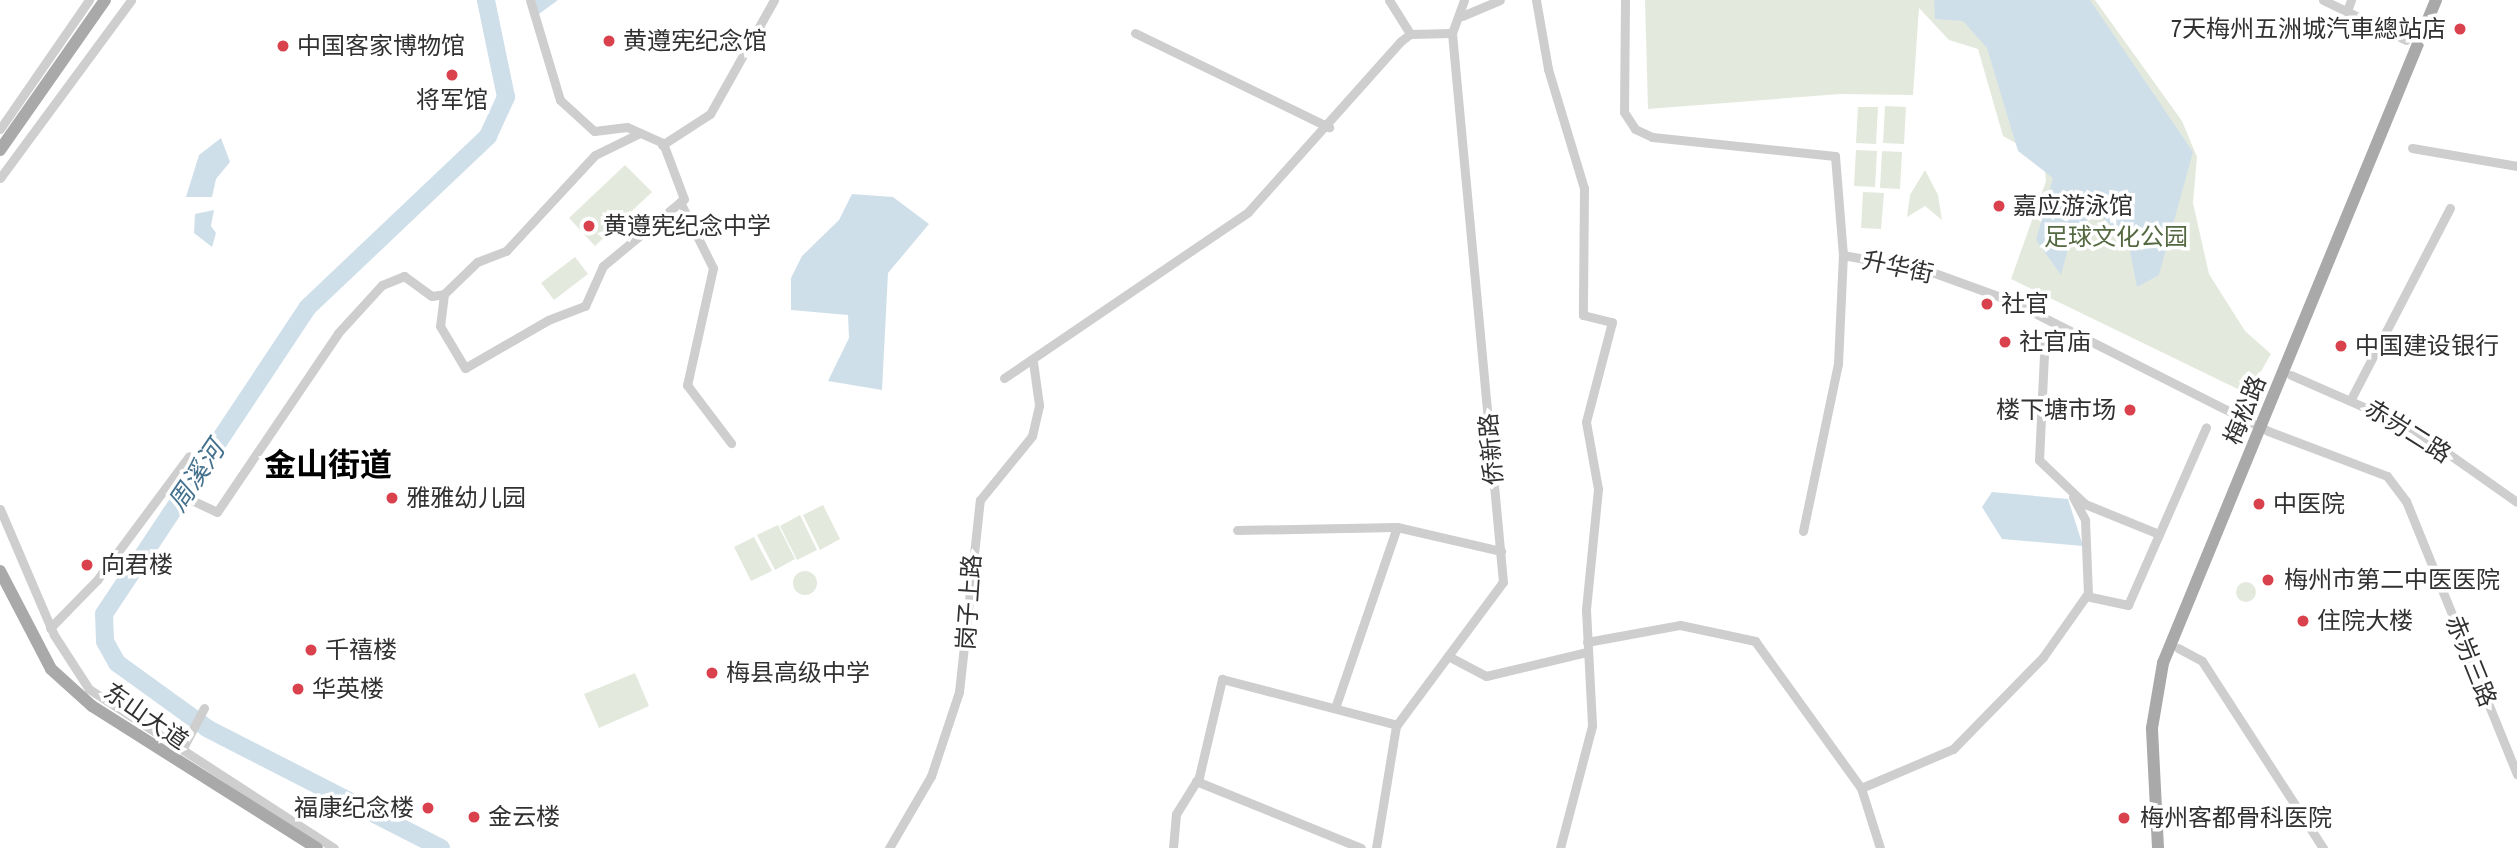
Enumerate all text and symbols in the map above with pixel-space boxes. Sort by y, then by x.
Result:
place label: 7天梅州五洲城汽車總站店 [2171,15,2446,43]
marker: 7天梅州五洲城汽車總站店 [2452,21,2468,37]
place label: 黄遵宪纪念馆 [623,27,767,55]
place label: 中国客家博物馆 [297,32,465,60]
marker: 黄遵宪纪念馆 [601,33,617,49]
marker: 中国客家博物馆 [275,38,291,54]
marker: 将军馆 [444,67,460,83]
place label: 将军馆 [416,86,488,114]
place label: 嘉应游泳馆 [2013,192,2133,220]
marker: 嘉应游泳馆 [1991,198,2007,214]
place label: 黄遵宪纪念中学 [603,212,771,240]
marker: 黄遵宪纪念中学 [581,218,597,234]
park label: 足球文化公园 [2044,223,2188,251]
street label: 升华街 [1860,245,1936,289]
place label: 社官 [2001,290,2049,318]
marker: 社官 [1979,296,1995,312]
place label: 社官庙 [2019,328,2091,356]
place label: 中国建设银行 [2355,332,2499,360]
marker: 社官庙 [1997,334,2013,350]
marker: 中国建设银行 [2333,338,2349,354]
street label: 梅松路 [2218,371,2272,449]
street label: 赤岃二路 [2360,393,2456,469]
place label: 楼下塘市场 [1996,396,2116,424]
marker: 楼下塘市场 [2122,402,2138,418]
street label: 侨新路 [1474,412,1508,486]
water label: 周溪河 [161,435,231,517]
district label: 金山街道 [264,446,392,484]
place label: 雅雅幼儿园 [406,484,526,512]
marker: 雅雅幼儿园 [384,490,400,506]
place label: 中医院 [2273,490,2345,518]
marker: 中医院 [2251,496,2267,512]
place label: 向君楼 [101,551,173,579]
street label: 岗子上路 [951,553,987,651]
marker: 向君楼 [79,557,95,573]
place label: 梅州市第二中医医院 [2284,566,2500,594]
marker: 梅州市第二中医医院 [2258,570,2278,590]
place label: 住院大楼 [2317,607,2413,635]
street label: 赤岃三路 [2440,611,2502,711]
marker: 住院大楼 [2295,613,2311,629]
place label: 千禧楼 [325,636,397,664]
marker: 千禧楼 [303,642,319,658]
place label: 梅县高级中学 [726,659,870,687]
marker: 梅县高级中学 [704,665,720,681]
place label: 华英楼 [312,675,384,703]
street label: 东山大道 [98,677,194,755]
marker: 华英楼 [290,681,306,697]
place label: 福康纪念楼 [294,794,414,822]
marker: 福康纪念楼 [420,800,436,816]
place label: 金云楼 [488,803,560,831]
place label: 梅州客都骨科医院 [2140,804,2332,832]
marker: 梅州客都骨科医院 [2114,808,2134,828]
marker: 金云楼 [466,809,482,825]

